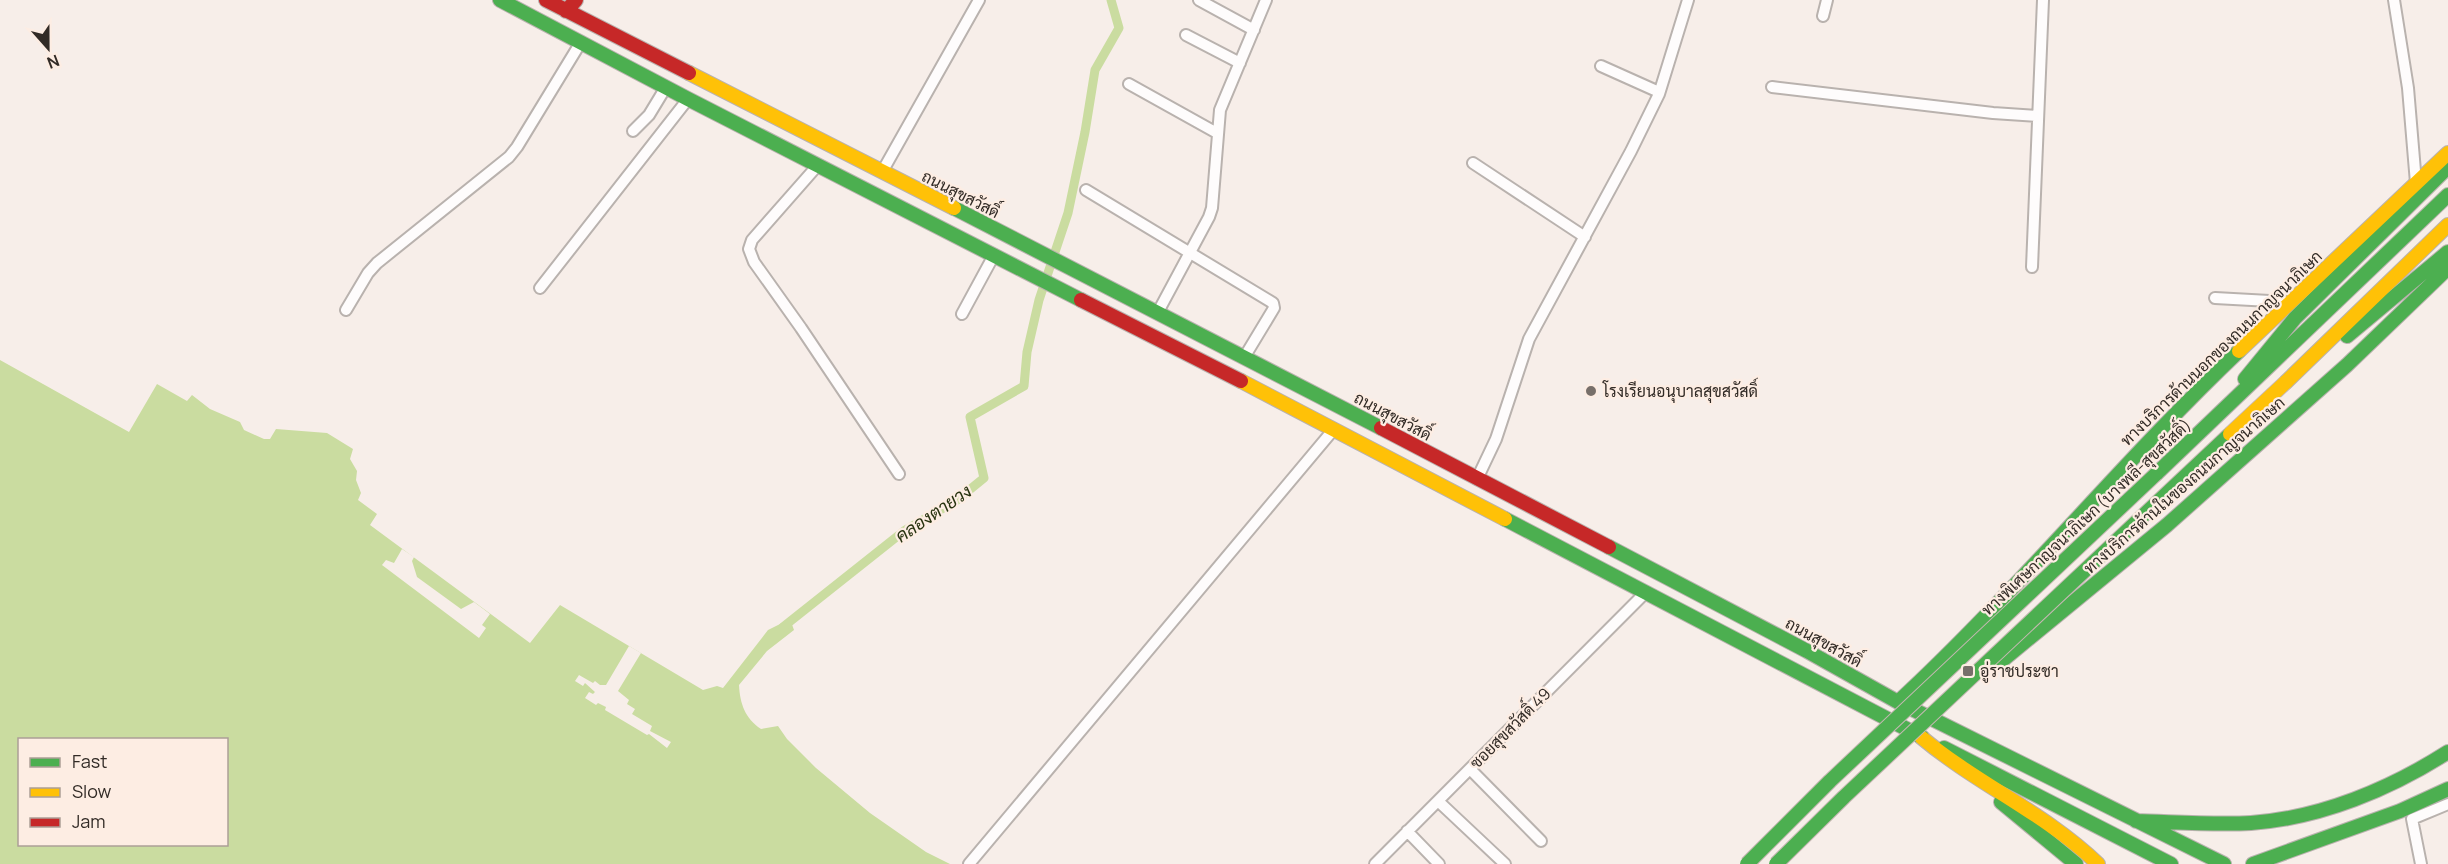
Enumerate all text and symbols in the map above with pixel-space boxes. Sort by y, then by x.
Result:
north arrow [18,18,78,78]
text: N [44,50,63,74]
street label: ถนนสุขสวัสดิ์ [918,162,1005,224]
street label: ทางบริการด้านนอกของถนนกาญจนาภิเษก [2115,245,2327,451]
place label: โรงเรียนอนุบาลสุขสวัสดิ์ [1602,377,1758,403]
street label: ถนนสุขสวัสดิ์ [1350,384,1437,446]
marker: โรงเรียนอนุบาลสุขสวัสดิ์ [1584,384,1598,398]
street label: ทางบริการด้านในของถนนกาญจนาภิเษก [2079,391,2289,579]
street label: ทางพิเศษกาญจนาภิเษก (บางพลี-สุขสวัสดิ์) [1974,411,2196,621]
water label: คลองตายวง [890,479,976,547]
street label: ถนนสุขสวัสดิ์ [1781,609,1868,673]
place label: อู่ราชประชา [1980,660,2059,683]
marker: อู่ราชประชา [1961,664,1975,678]
street label: ซอยสุขสวัสดิ์ 49 [1463,681,1556,774]
legend [18,738,228,846]
text: Fast [72,749,107,773]
text: Slow [72,779,112,803]
text: Jam [72,809,106,833]

